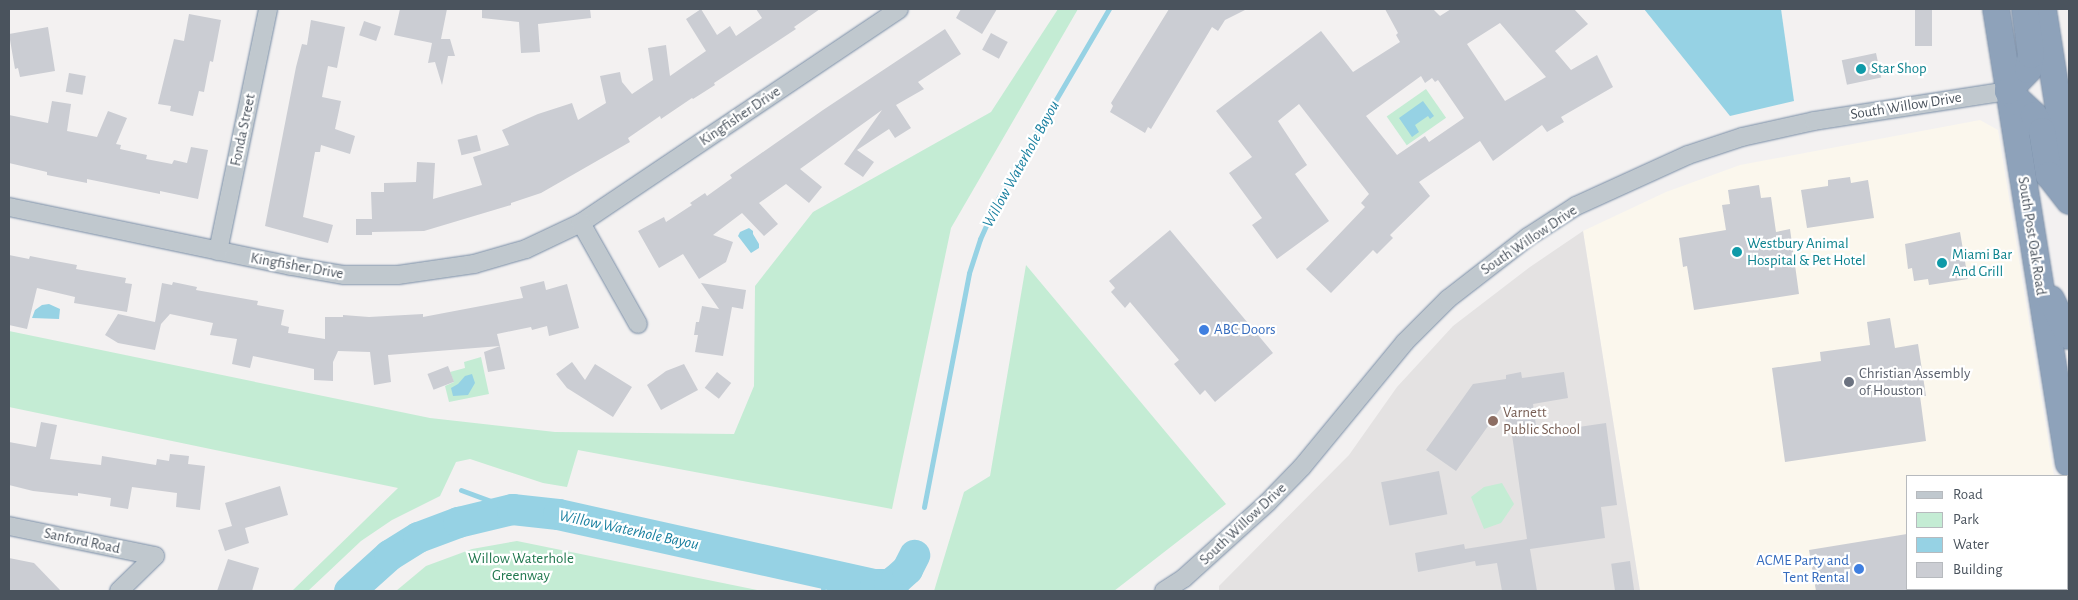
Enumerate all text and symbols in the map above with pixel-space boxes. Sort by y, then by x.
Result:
place label: Star Shop [1871,60,1927,78]
marker: Star Shop [1855,63,1867,75]
street label: Kingfisher Drive [696,82,784,150]
street label: South Willow Drive [1849,88,1963,124]
street label: Fonda Street [227,92,259,168]
water label: Willow Waterhole Bayou [978,97,1064,231]
street label: South Post Oak Road [2014,175,2050,297]
street label: South Willow Drive [1477,201,1581,279]
place label: Westbury Animal Hospital & Pet Hotel [1747,234,1866,269]
place label: Miami Bar And Grill [1952,245,2012,280]
marker: Westbury Animal Hospital & Pet Hotel [1731,246,1743,258]
street label: Kingfisher Drive [249,249,345,283]
marker: Miami Bar And Grill [1936,257,1948,269]
place label: ABC Doors [1214,321,1276,339]
marker: ABC Doors [1198,324,1210,336]
place label: Christian Assembly of Houston [1859,364,1970,399]
marker: Christian Assembly of Houston [1843,376,1855,388]
place label: Varnett Public School [1503,403,1580,438]
marker: Varnett Public School [1487,415,1499,427]
legend [1906,475,2068,590]
street label: South Willow Drive [1196,479,1290,569]
text: Road [1953,487,1983,502]
water label: Willow Waterhole Bayou [557,506,701,554]
text: Park [1953,512,1979,527]
street label: Sanford Road [42,524,122,558]
text: Water [1953,537,1989,552]
park label: Willow Waterhole Greenway [468,549,574,584]
place label: ACME Party and Tent Rental [1756,551,1849,586]
text: Building [1953,562,2003,577]
marker: ACME Party and Tent Rental [1853,563,1865,575]

